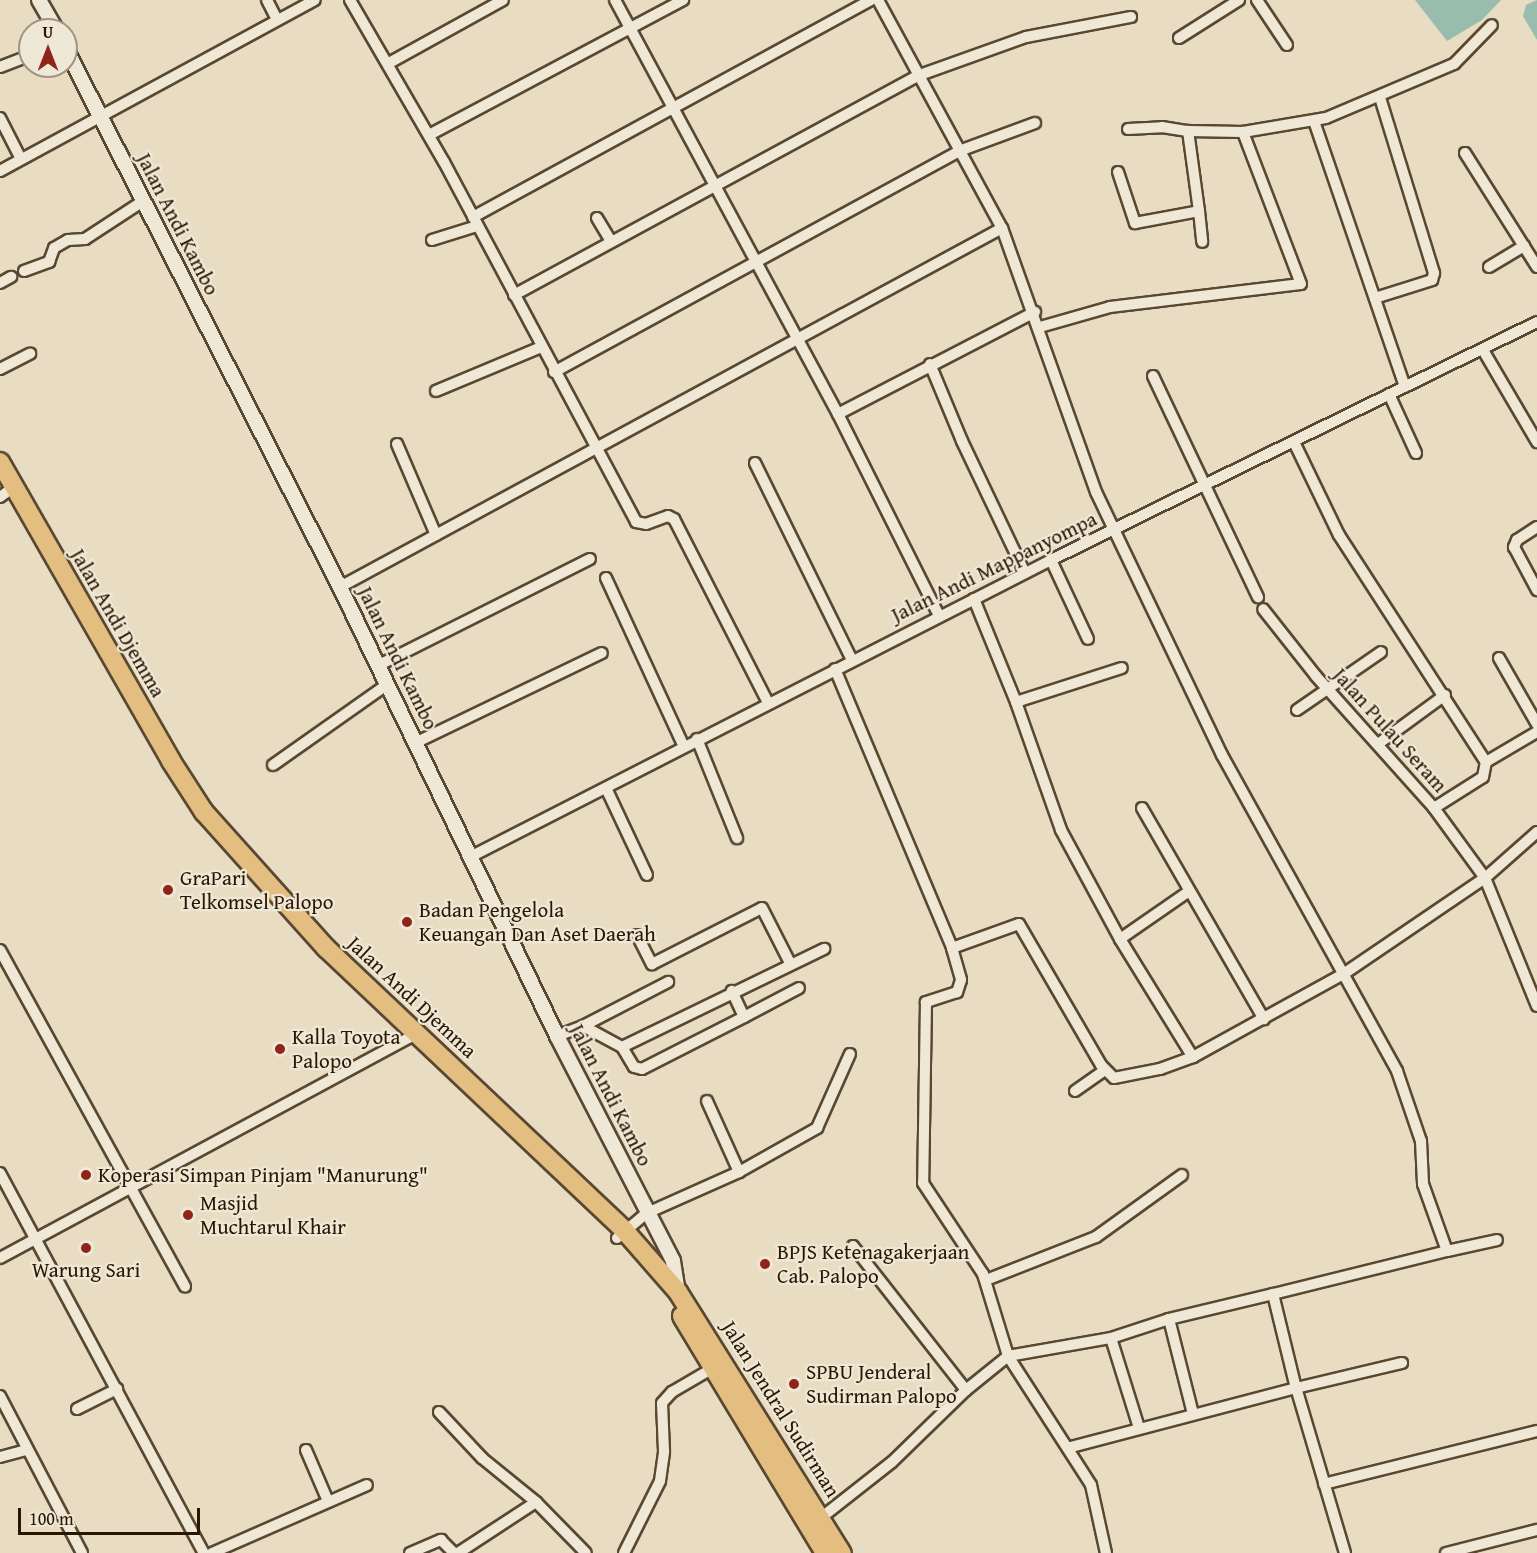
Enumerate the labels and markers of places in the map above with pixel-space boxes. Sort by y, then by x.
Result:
place label: GraPari Telkomsel Palopo [180,865,333,915]
marker: GraPari Telkomsel Palopo [161,883,175,897]
place label: Badan Pengelola Keuangan Dan Aset Daerah [419,897,656,947]
marker: Badan Pengelola Keuangan Dan Aset Daerah [400,915,414,929]
place label: Kalla Toyota Palopo [292,1024,400,1074]
marker: Kalla Toyota Palopo [273,1042,287,1056]
place label: Koperasi Simpan Pinjam "Manurung" [98,1162,428,1188]
marker: Koperasi Simpan Pinjam "Manurung" [79,1168,93,1182]
place label: Masjid Muchtarul Khair [200,1190,346,1240]
marker: Masjid Muchtarul Khair [181,1208,195,1222]
place label: BPJS Ketenagakerjaan Cab. Palopo [777,1239,969,1289]
marker: Warung Sari [79,1241,93,1255]
place label: Warung Sari [32,1257,140,1283]
marker: BPJS Ketenagakerjaan Cab. Palopo [758,1257,772,1271]
place label: SPBU Jenderal Sudirman Palopo [806,1359,957,1409]
marker: SPBU Jenderal Sudirman Palopo [787,1377,801,1391]

